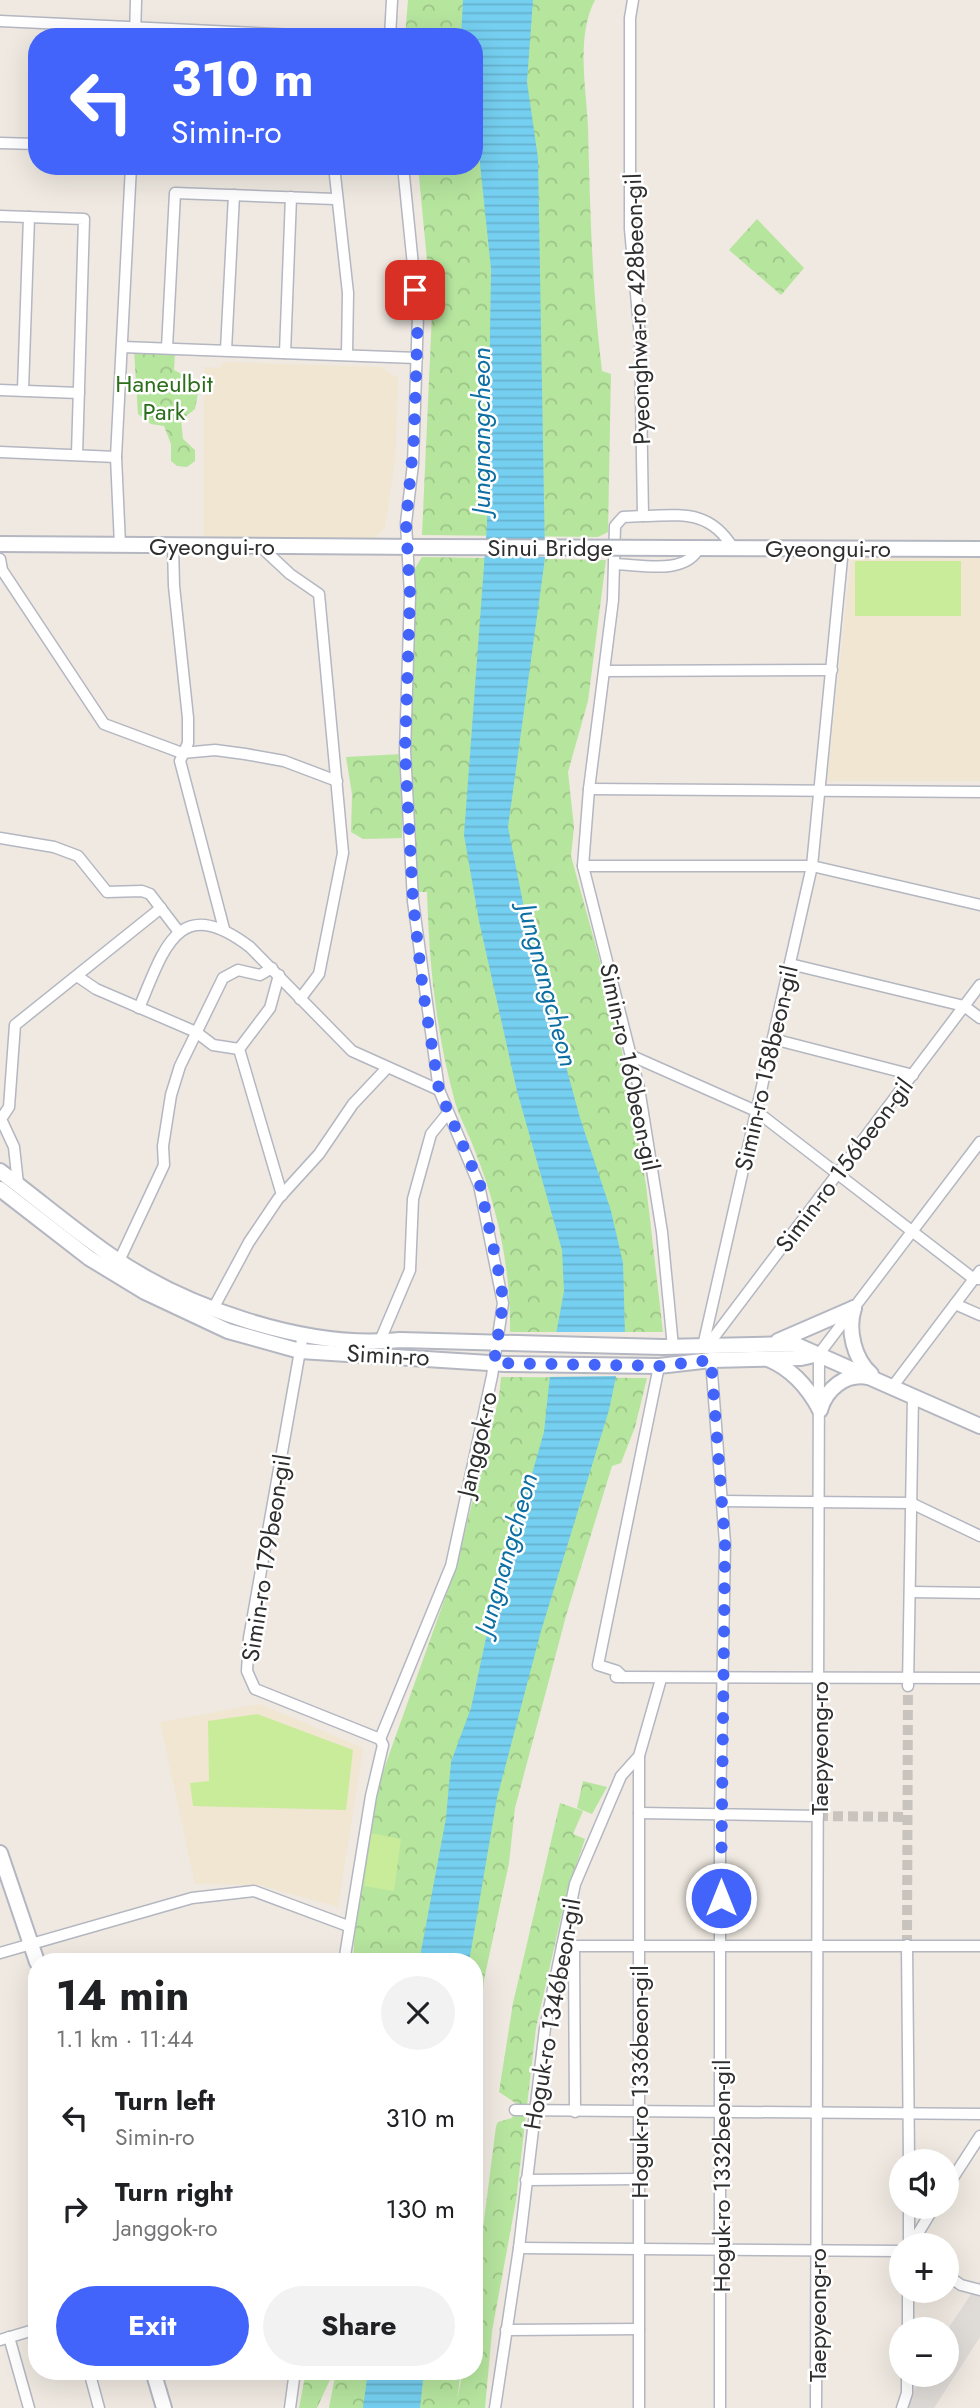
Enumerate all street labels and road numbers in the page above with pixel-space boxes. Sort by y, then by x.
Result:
street label: Pyeonghwa-ro 428beon-gil [615,173,659,445]
street label: Gyeongui-ro [149,529,275,564]
street label: Sinui Bridge [487,530,613,565]
street label: Gyeongui-ro [765,531,891,566]
street label: Simin-ro 160beon-gil [591,960,669,1174]
street label: Simin-ro 158beon-gil [725,962,807,1174]
street label: Simin-ro 156beon-gil [767,1070,921,1260]
street label: Simin-ro [346,1335,430,1375]
street label: Janggok-ro [447,1388,506,1503]
street label: Simin-ro 179beon-gil [232,1452,300,1664]
street label: Taepyeong-ro [802,1681,837,1815]
street label: Hoguk-ro 1346beon-gil [514,1896,590,2132]
street label: Hoguk-ro 1336beon-gil [622,1965,657,2199]
street label: Hoguk-ro 1332beon-gil [704,2059,739,2293]
street label: Taepyeong-ro [800,2248,835,2382]

